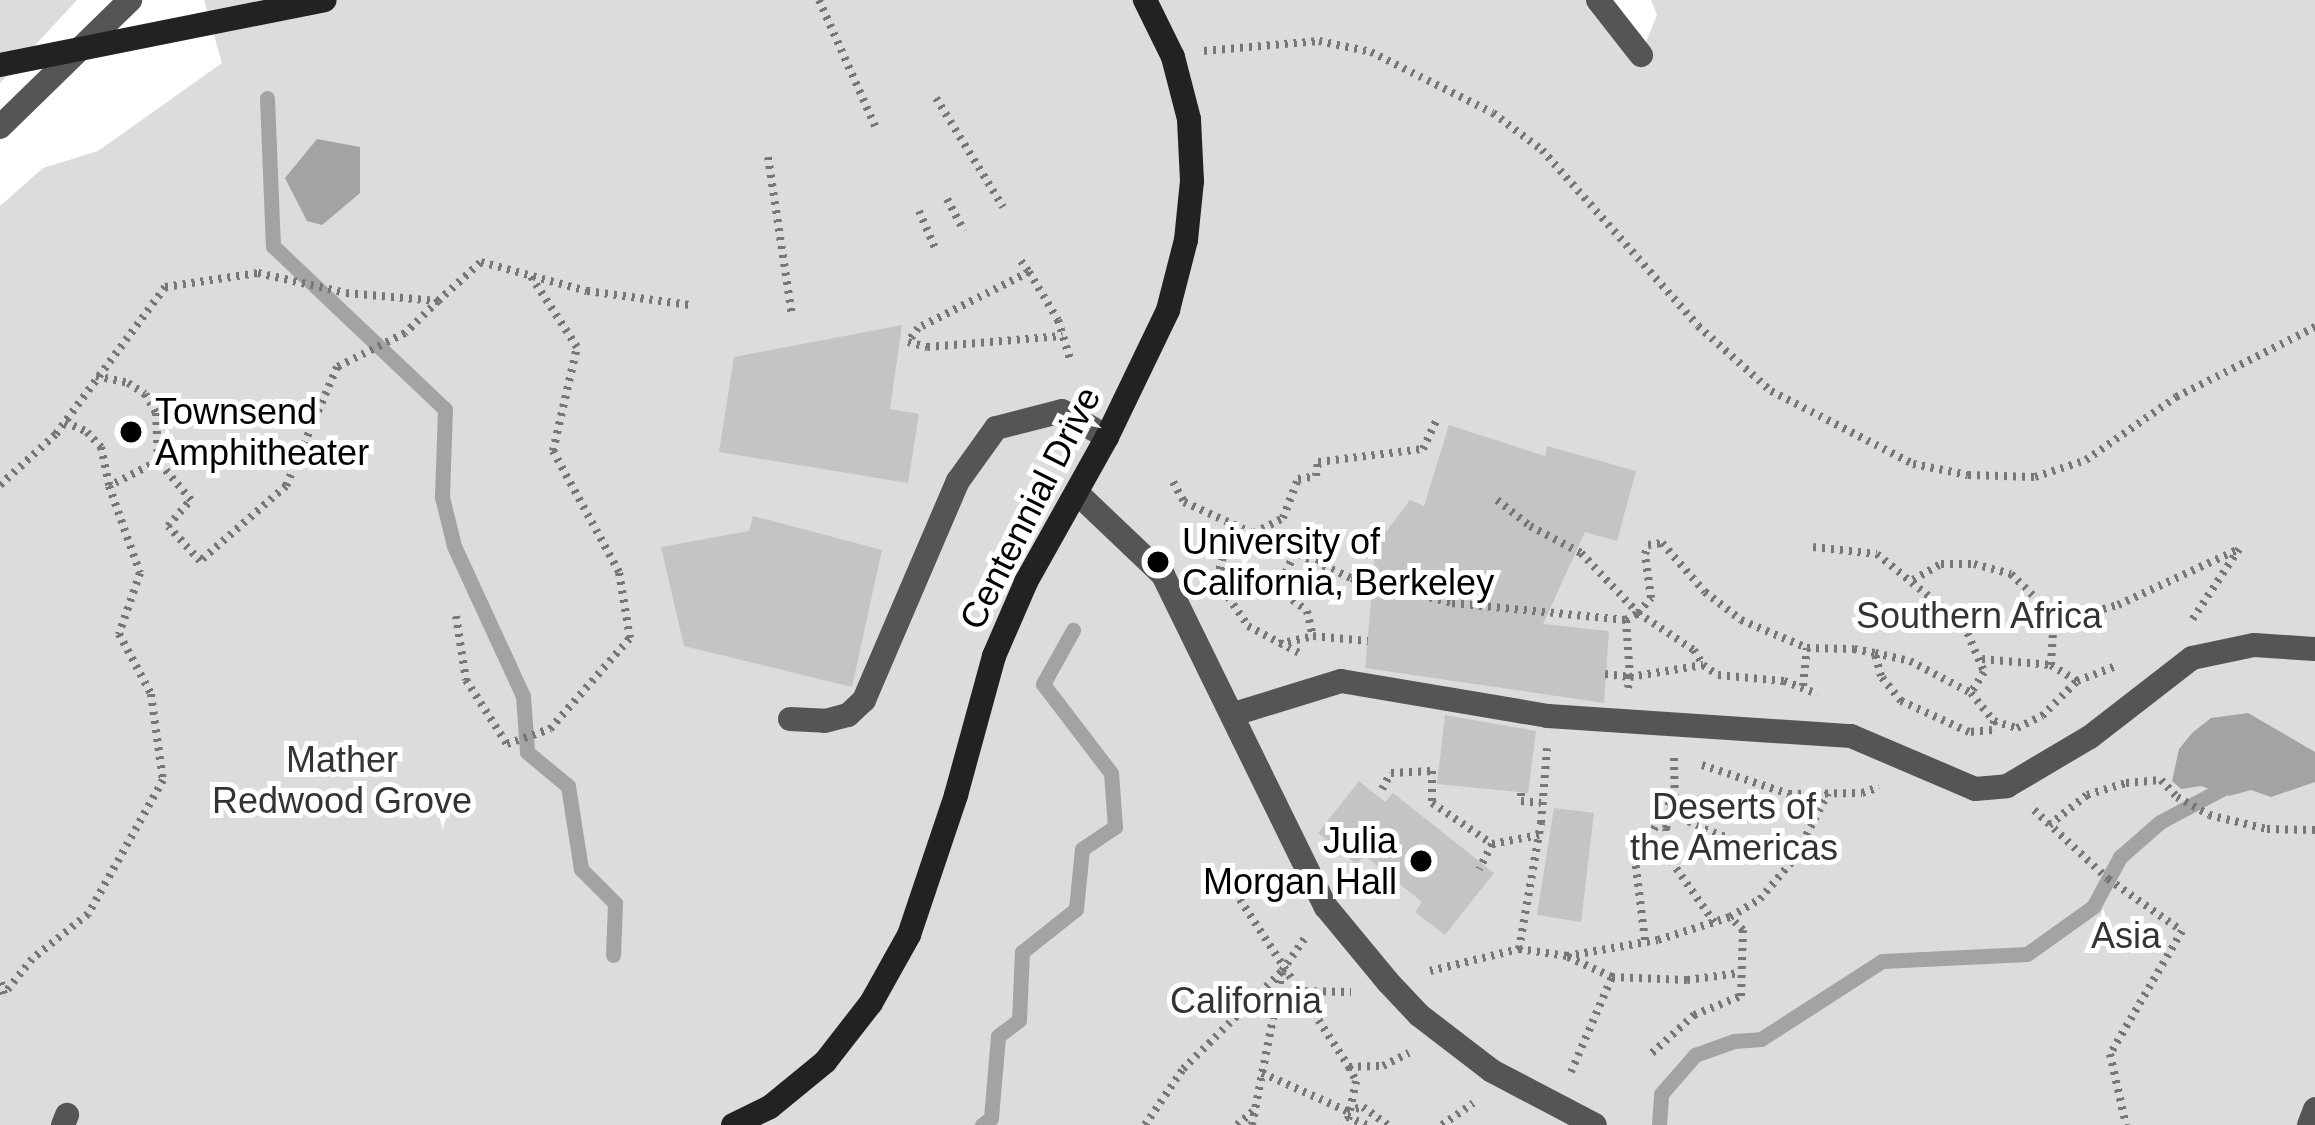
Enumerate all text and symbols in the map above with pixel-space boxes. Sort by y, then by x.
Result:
street label: Centennial Drive [950,380,1110,636]
place label: Townsend Amphitheater [155,389,369,474]
marker: Townsend Amphitheater [118,419,144,445]
place label: University of California, Berkeley [1182,519,1494,604]
marker: University of California, Berkeley [1145,549,1171,575]
park label: Southern Africa [1855,594,2103,638]
park label: Mather Redwood Grove [212,737,472,822]
park label: Deserts of the Americas [1629,784,1839,869]
place label: Julia Morgan Hall [1203,818,1397,903]
marker: Julia Morgan Hall [1408,848,1434,874]
park label: Asia [2091,914,2161,958]
park label: California [1170,979,1322,1023]

